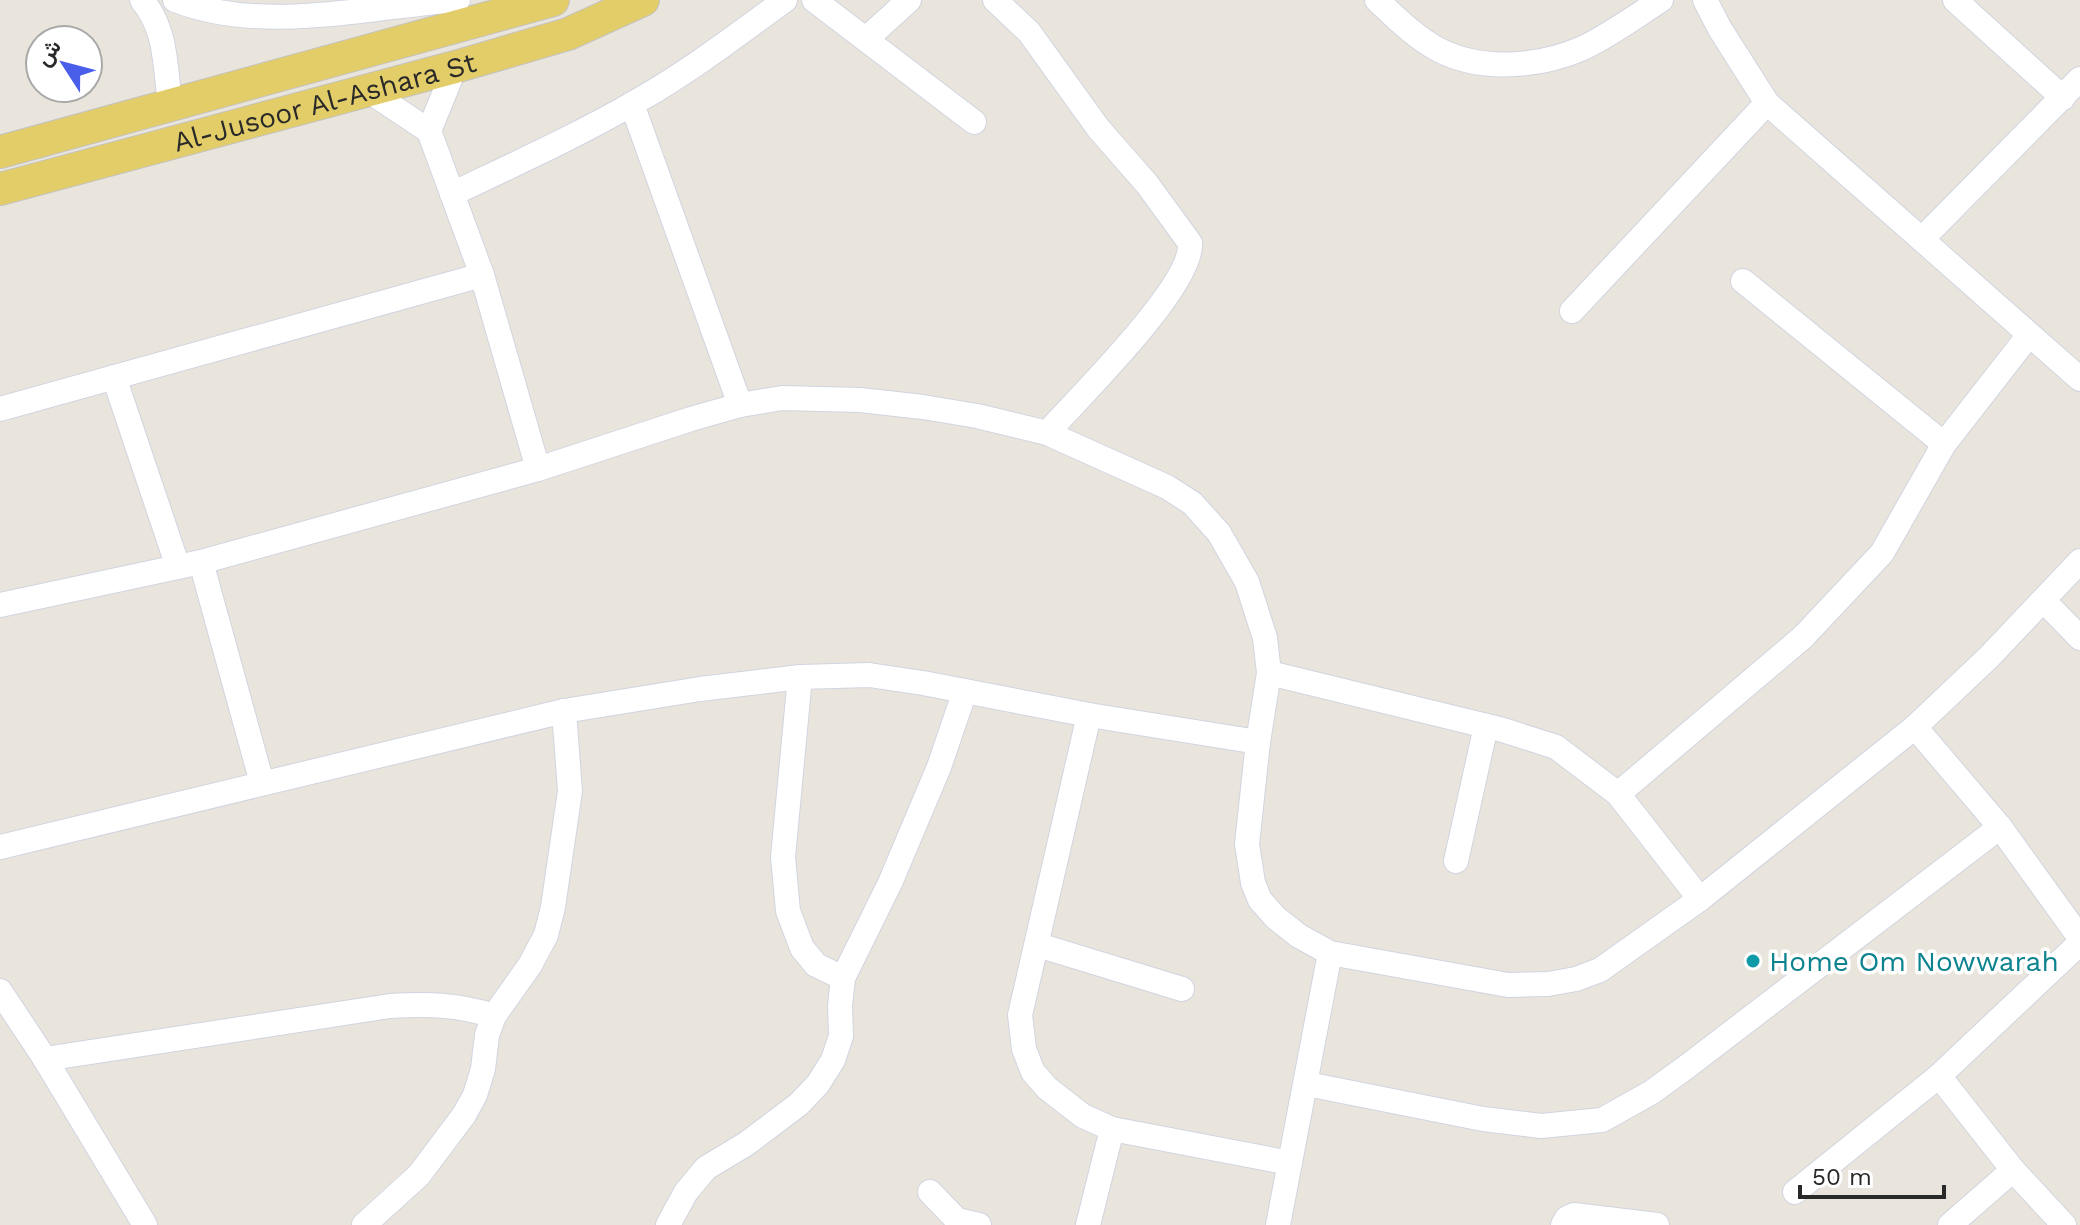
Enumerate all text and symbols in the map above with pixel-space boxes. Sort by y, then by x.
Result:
north arrow [24,24,104,104]
text: ش [30,34,67,71]
street label: Al-Jusoor Al-Ashara St [170,45,480,158]
place label: Home Om Nowwarah [1769,945,2059,978]
marker: Home Om Nowwarah [1744,952,1762,970]
scale bar [1800,1149,1944,1199]
text: 50 m [1812,1163,1872,1191]

